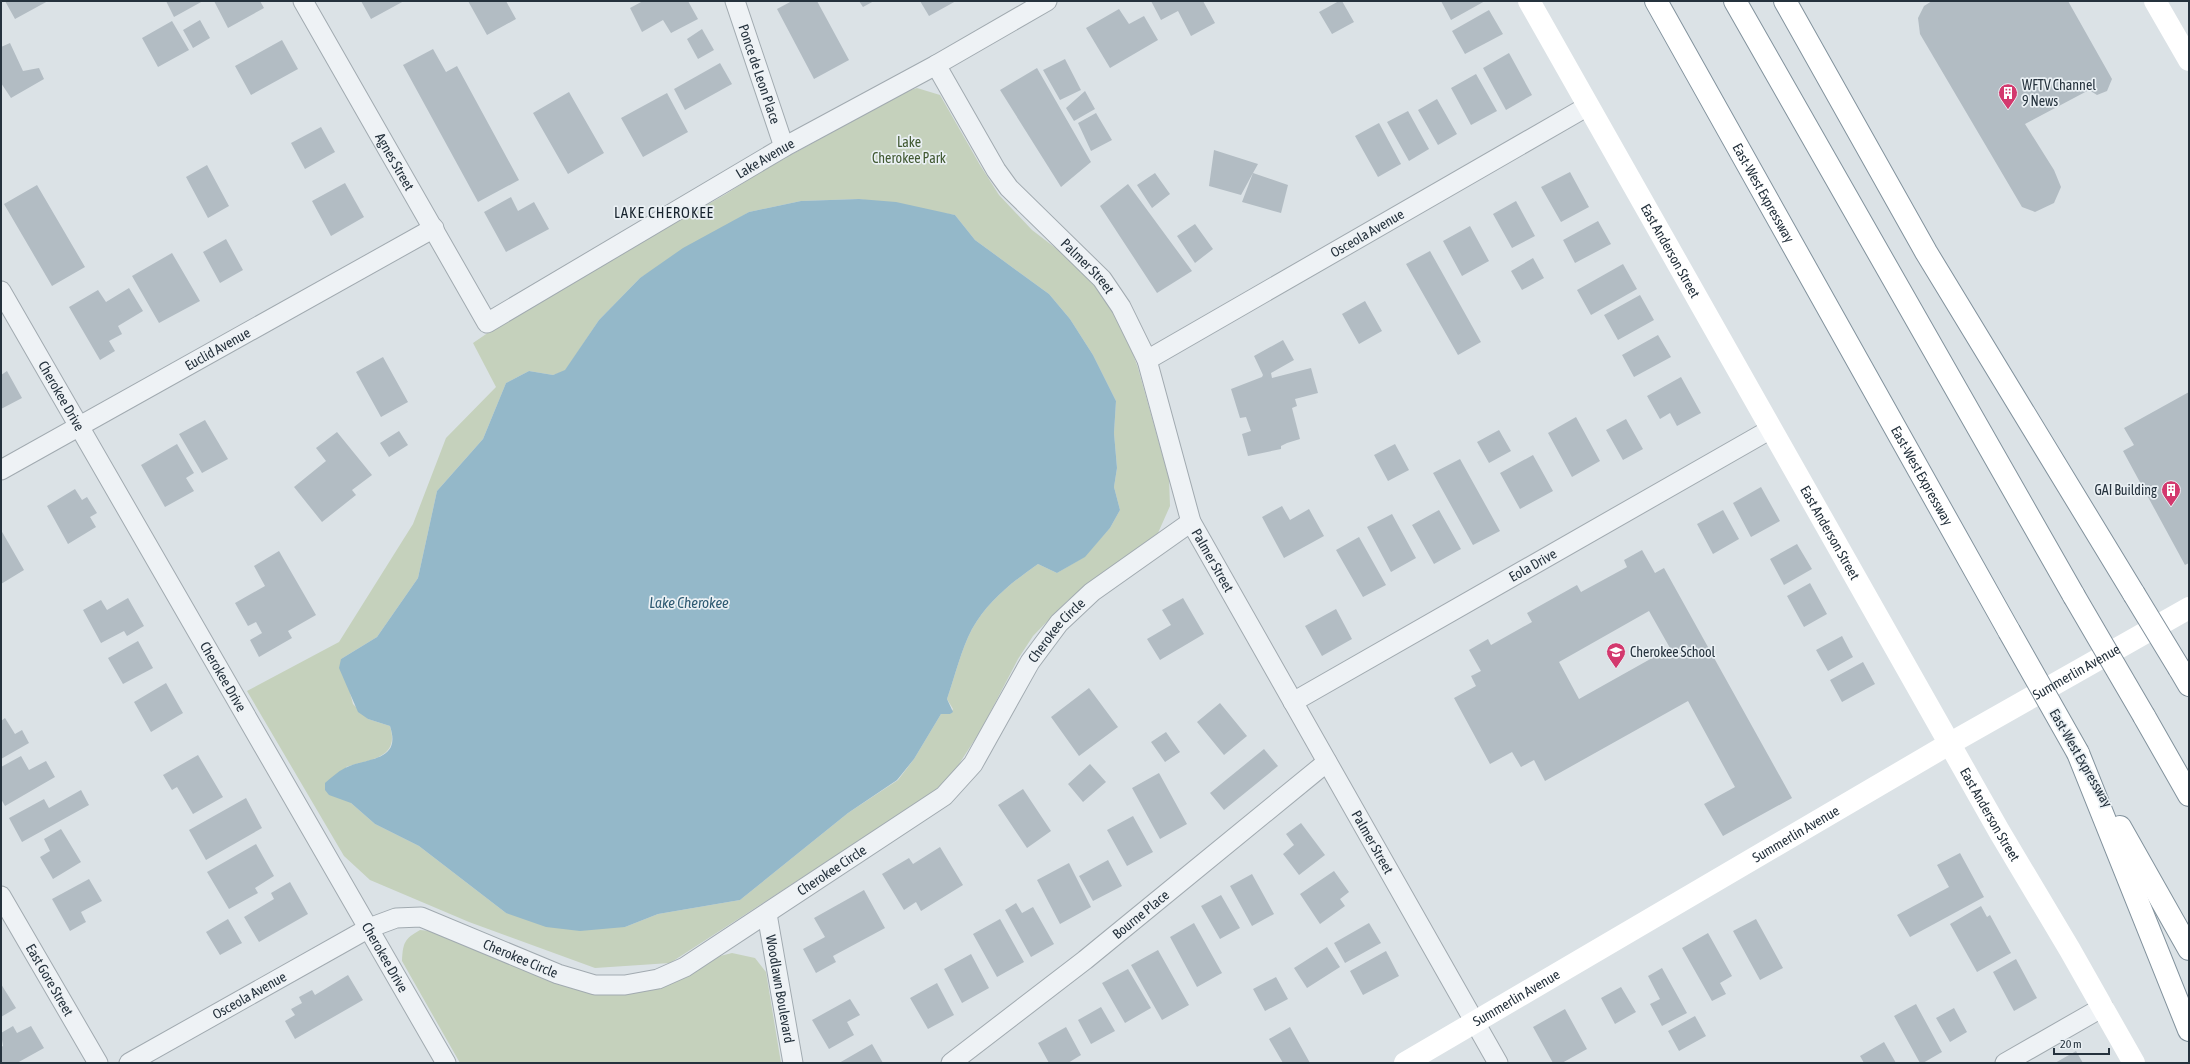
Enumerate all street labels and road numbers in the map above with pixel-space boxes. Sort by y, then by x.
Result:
street label: Ponce de Leon Place [735,22,784,126]
street label: Agnes Street [372,130,418,193]
street label: Lake Avenue [733,135,797,182]
street label: East-West Expressway [1729,141,1798,246]
street label: East Anderson Street [1638,201,1703,300]
street label: Osceola Avenue [1328,206,1407,261]
street label: Palmer Street [1058,235,1117,297]
street label: Euclid Avenue [182,324,253,374]
street label: Cherokee Drive [35,358,88,434]
street label: East-West Expressway [1888,423,1956,528]
street label: East Anderson Street [1797,483,1863,582]
street label: Palmer Street [1188,526,1237,595]
street label: Eola Drive [1506,545,1559,585]
street label: Cherokee Circle [1025,595,1088,665]
street label: Cherokee Drive [197,639,250,714]
street label: Summerlin Avenue [2030,641,2123,703]
street label: East-West Expressway [2046,706,2116,810]
street label: East Anderson Street [1957,765,2023,864]
street label: Summerlin Avenue [1750,802,1842,865]
street label: Palmer Street [1348,808,1397,877]
street label: Cherokee Circle [794,842,869,899]
street label: Bourne Place [1109,887,1172,942]
street label: Cherokee Drive [359,920,411,995]
street label: Woodlawn Boulevard [763,934,797,1044]
street label: Cherokee Circle [481,936,560,981]
street label: East Gore Street [23,941,77,1019]
street label: Summerlin Avenue [1470,966,1563,1029]
street label: Osceola Avenue [210,968,289,1022]

